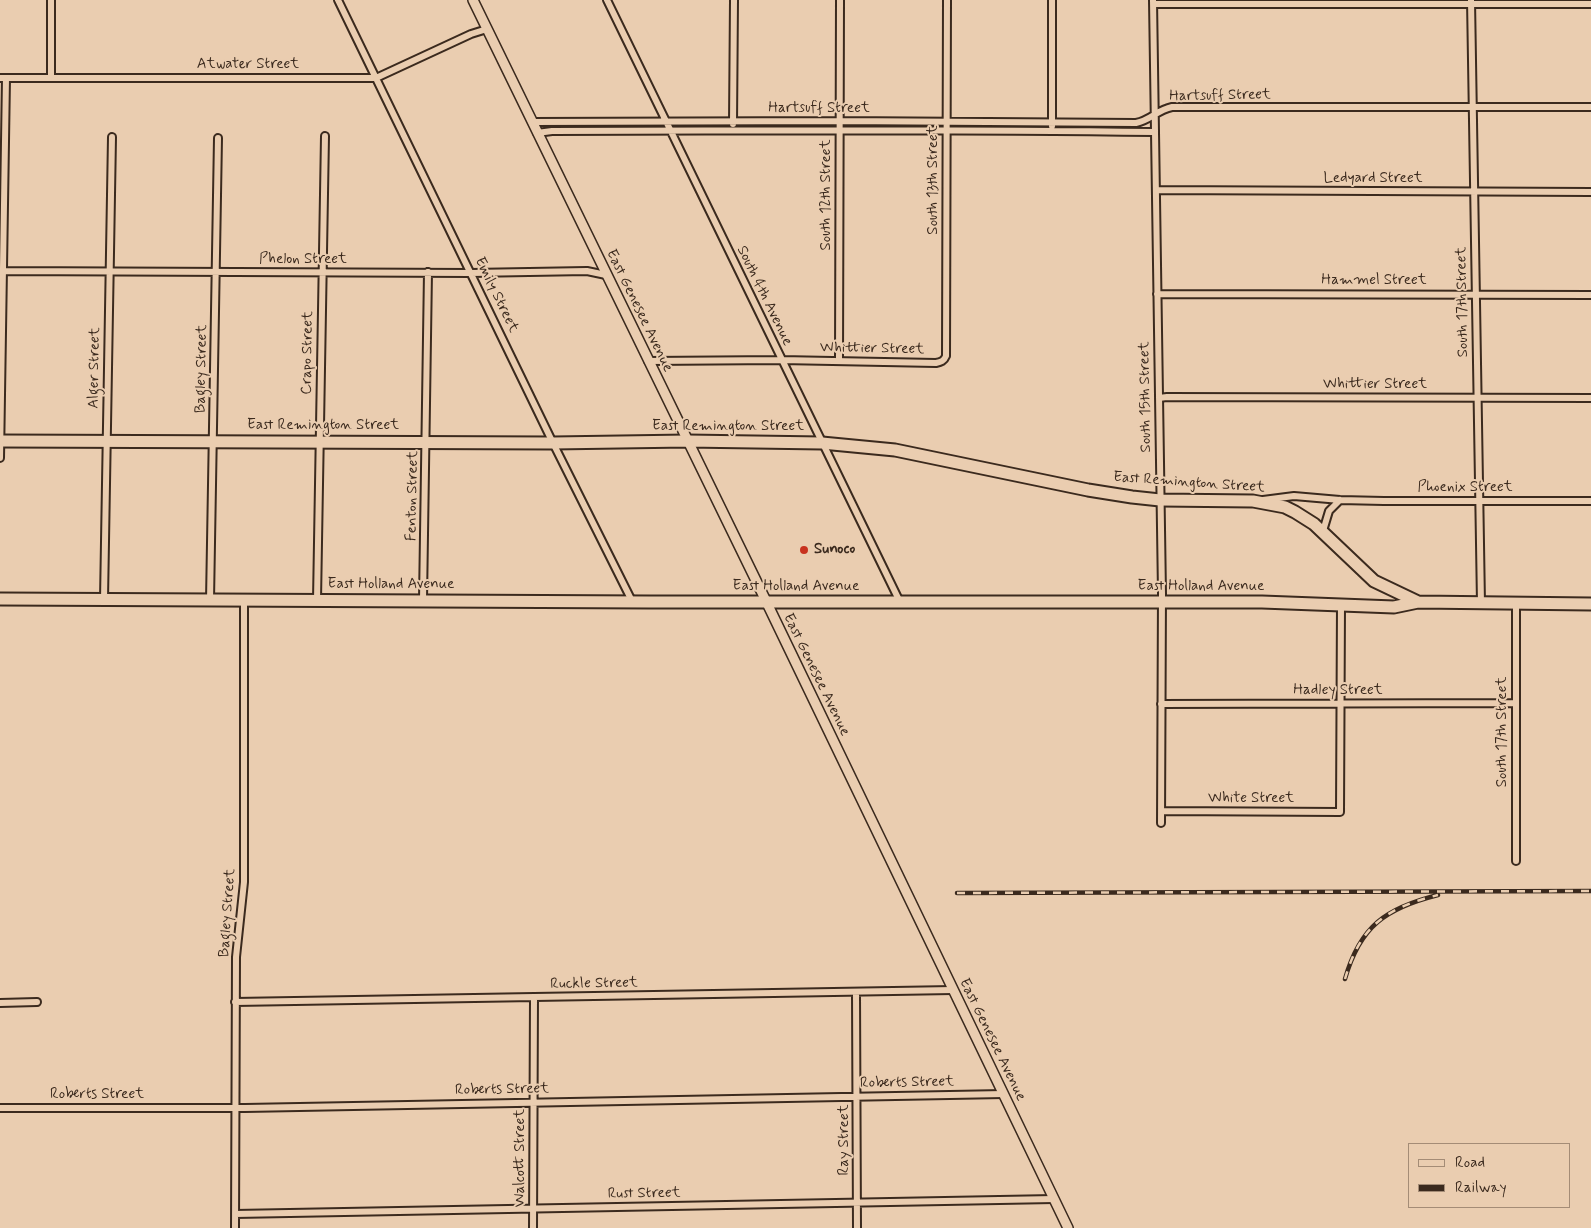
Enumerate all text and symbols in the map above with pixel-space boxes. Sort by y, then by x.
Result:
street label: Atwater Street [197,56,299,74]
street label: Hartsuff Street [1169,86,1271,106]
street label: Hartsuff Street [768,100,870,118]
street label: South 13th Street [925,125,943,235]
street label: South 12th Street [818,140,836,250]
street label: Ledyard Street [1324,170,1422,188]
street label: South 4th Avenue [732,243,796,349]
street label: East Genesee Avenue [601,247,677,375]
street label: South 17th Street [1453,247,1473,357]
street label: Phelon Street [259,251,347,269]
street label: Emily Street [470,254,522,336]
street label: Hammel Street [1321,272,1427,290]
street label: Crapo Street [298,311,318,395]
street label: Bagley Street [192,325,212,413]
street label: Alger Street [85,327,105,409]
street label: Whittier Street [820,339,924,359]
street label: South 15th Street [1136,341,1156,453]
street label: Whittier Street [1323,376,1427,394]
street label: East Remington Street [247,417,399,435]
street label: East Remington Street [652,418,804,436]
street label: Fenton Street [403,451,423,541]
street label: East Remington Street [1113,469,1265,497]
street label: Phoenix Street [1417,479,1513,497]
place label: Sunoco [814,541,855,559]
marker: Sunoco [798,544,810,556]
street label: East Holland Avenue [328,576,454,594]
street label: East Holland Avenue [733,578,859,596]
street label: East Holland Avenue [1138,578,1264,596]
street label: East Genesee Avenue [778,611,854,739]
street label: South 17th Street [1494,677,1512,787]
street label: Hadley Street [1293,682,1383,700]
street label: White Street [1208,790,1294,808]
street label: Bagley Street [216,868,240,958]
street label: Ruckle Street [550,974,638,994]
street label: East Genesee Avenue [954,976,1030,1104]
street label: Roberts Street [860,1073,954,1093]
street label: Roberts Street [455,1080,549,1100]
street label: Roberts Street [50,1086,144,1104]
street label: Ray Street [836,1104,854,1176]
street label: Walcott Street [512,1109,530,1207]
legend [1408,1143,1571,1208]
text: Road [1455,1153,1485,1173]
text: Railway [1455,1178,1507,1198]
street label: Rust Street [607,1184,681,1204]

